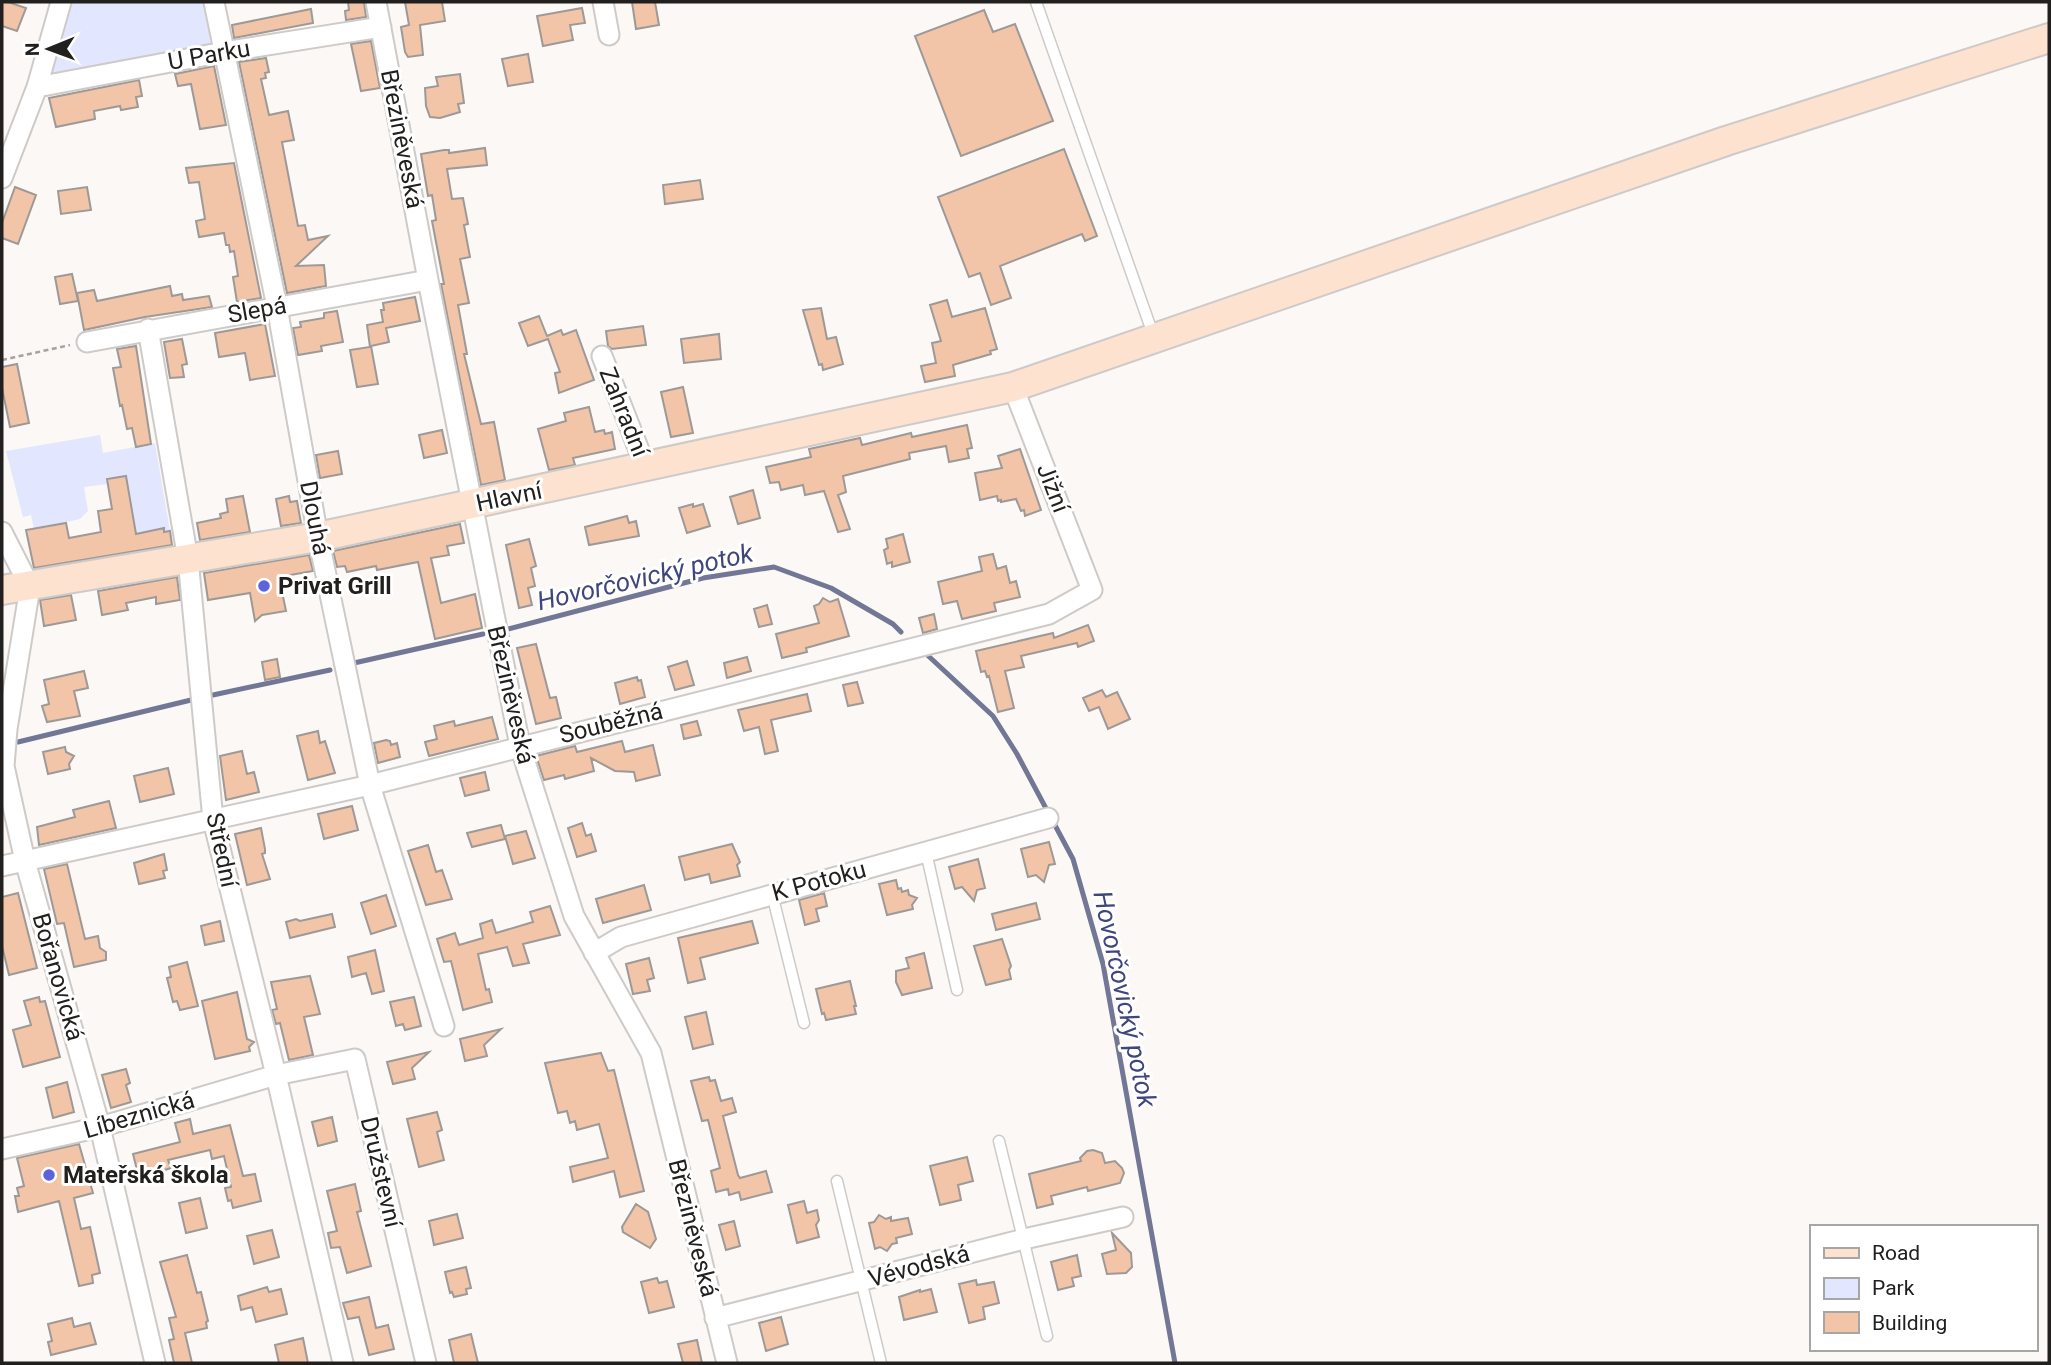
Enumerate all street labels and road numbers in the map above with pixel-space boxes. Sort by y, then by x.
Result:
street label: U Parku [166,34,252,76]
street label: Březiněveská [375,67,429,211]
street label: Slepá [225,291,289,329]
street label: Zahradní [593,363,655,462]
street label: Jižní [1031,460,1075,517]
street label: Hlavní [473,476,546,518]
street label: Dlouhá [294,479,336,557]
street label: Březiněveská [482,623,540,767]
street label: Souběžná [556,697,666,749]
street label: Střední [200,810,244,891]
street label: K Potoku [769,855,869,907]
street label: Bořanovická [26,910,90,1044]
street label: Líbeznická [80,1086,198,1144]
street label: Družstevní [355,1114,408,1231]
street label: Březiněveská [662,1156,724,1300]
street label: Vévodská [865,1239,973,1293]

